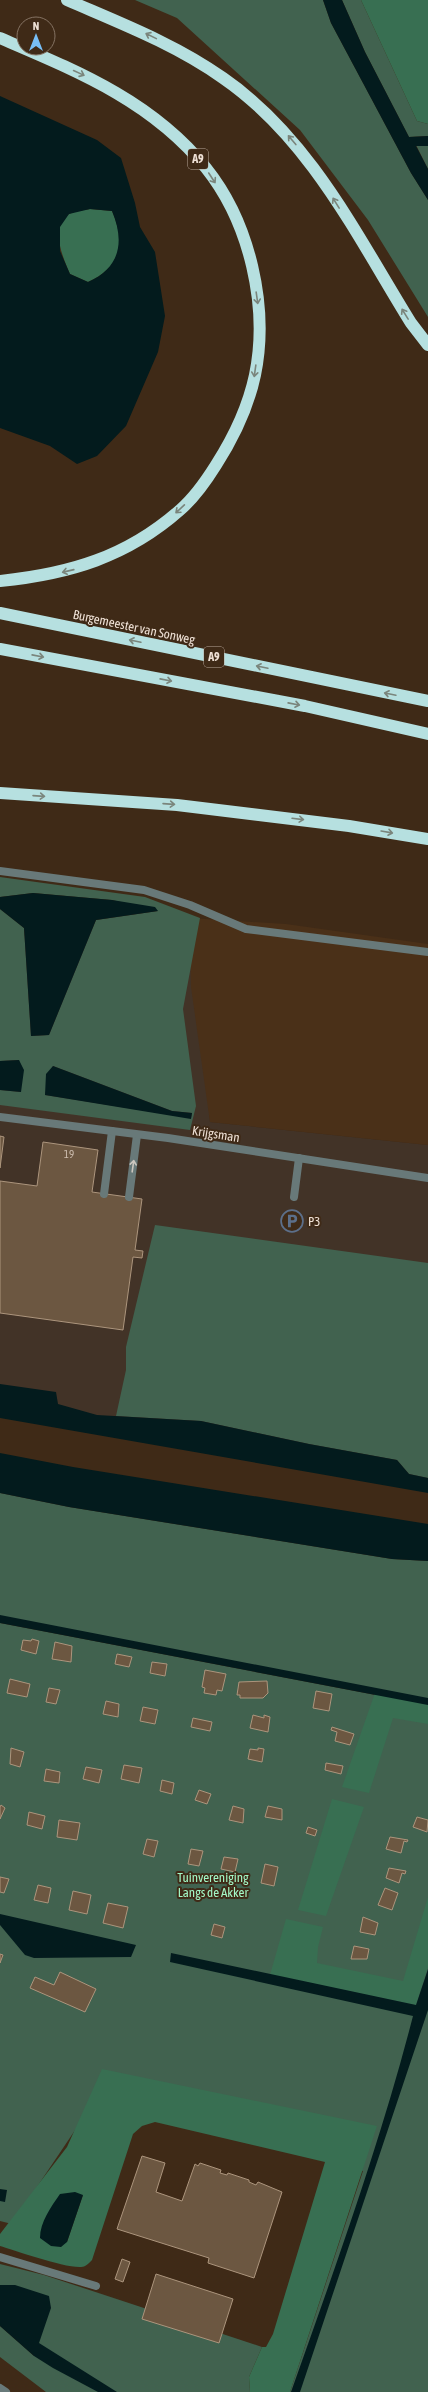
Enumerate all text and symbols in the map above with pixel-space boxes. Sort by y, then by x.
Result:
north arrow [16,16,56,56]
text: N [33,20,39,32]
one-way arrow [146,32,158,39]
one-way arrow [72,70,84,77]
one-way arrow [288,135,297,145]
road number: A9 [188,149,208,169]
one-way arrow [208,172,217,183]
one-way arrow [332,197,340,209]
one-way arrow [253,291,261,304]
one-way arrow [400,308,409,319]
one-way arrow [251,364,259,377]
one-way arrow [176,504,186,513]
one-way arrow [61,568,74,575]
street label: Burgemeester van Sonweg [72,607,197,647]
one-way arrow [129,637,142,645]
road number: A9 [204,647,224,667]
one-way arrow [31,652,44,660]
one-way arrow [256,663,269,671]
one-way arrow [159,676,172,684]
one-way arrow [384,689,397,697]
one-way arrow [287,701,300,709]
one-way arrow [32,792,45,799]
one-way arrow [162,801,175,808]
one-way arrow [291,815,304,823]
one-way arrow [380,828,393,836]
street label: Krijgsman [191,1123,241,1145]
house number: 19 [64,1148,74,1160]
one-way arrow [129,1160,137,1173]
parking icon: P3 [279,1208,305,1234]
place label: P3 [308,1214,320,1229]
park label: Tuinvereniging Langs de Akker [177,1870,249,1900]

